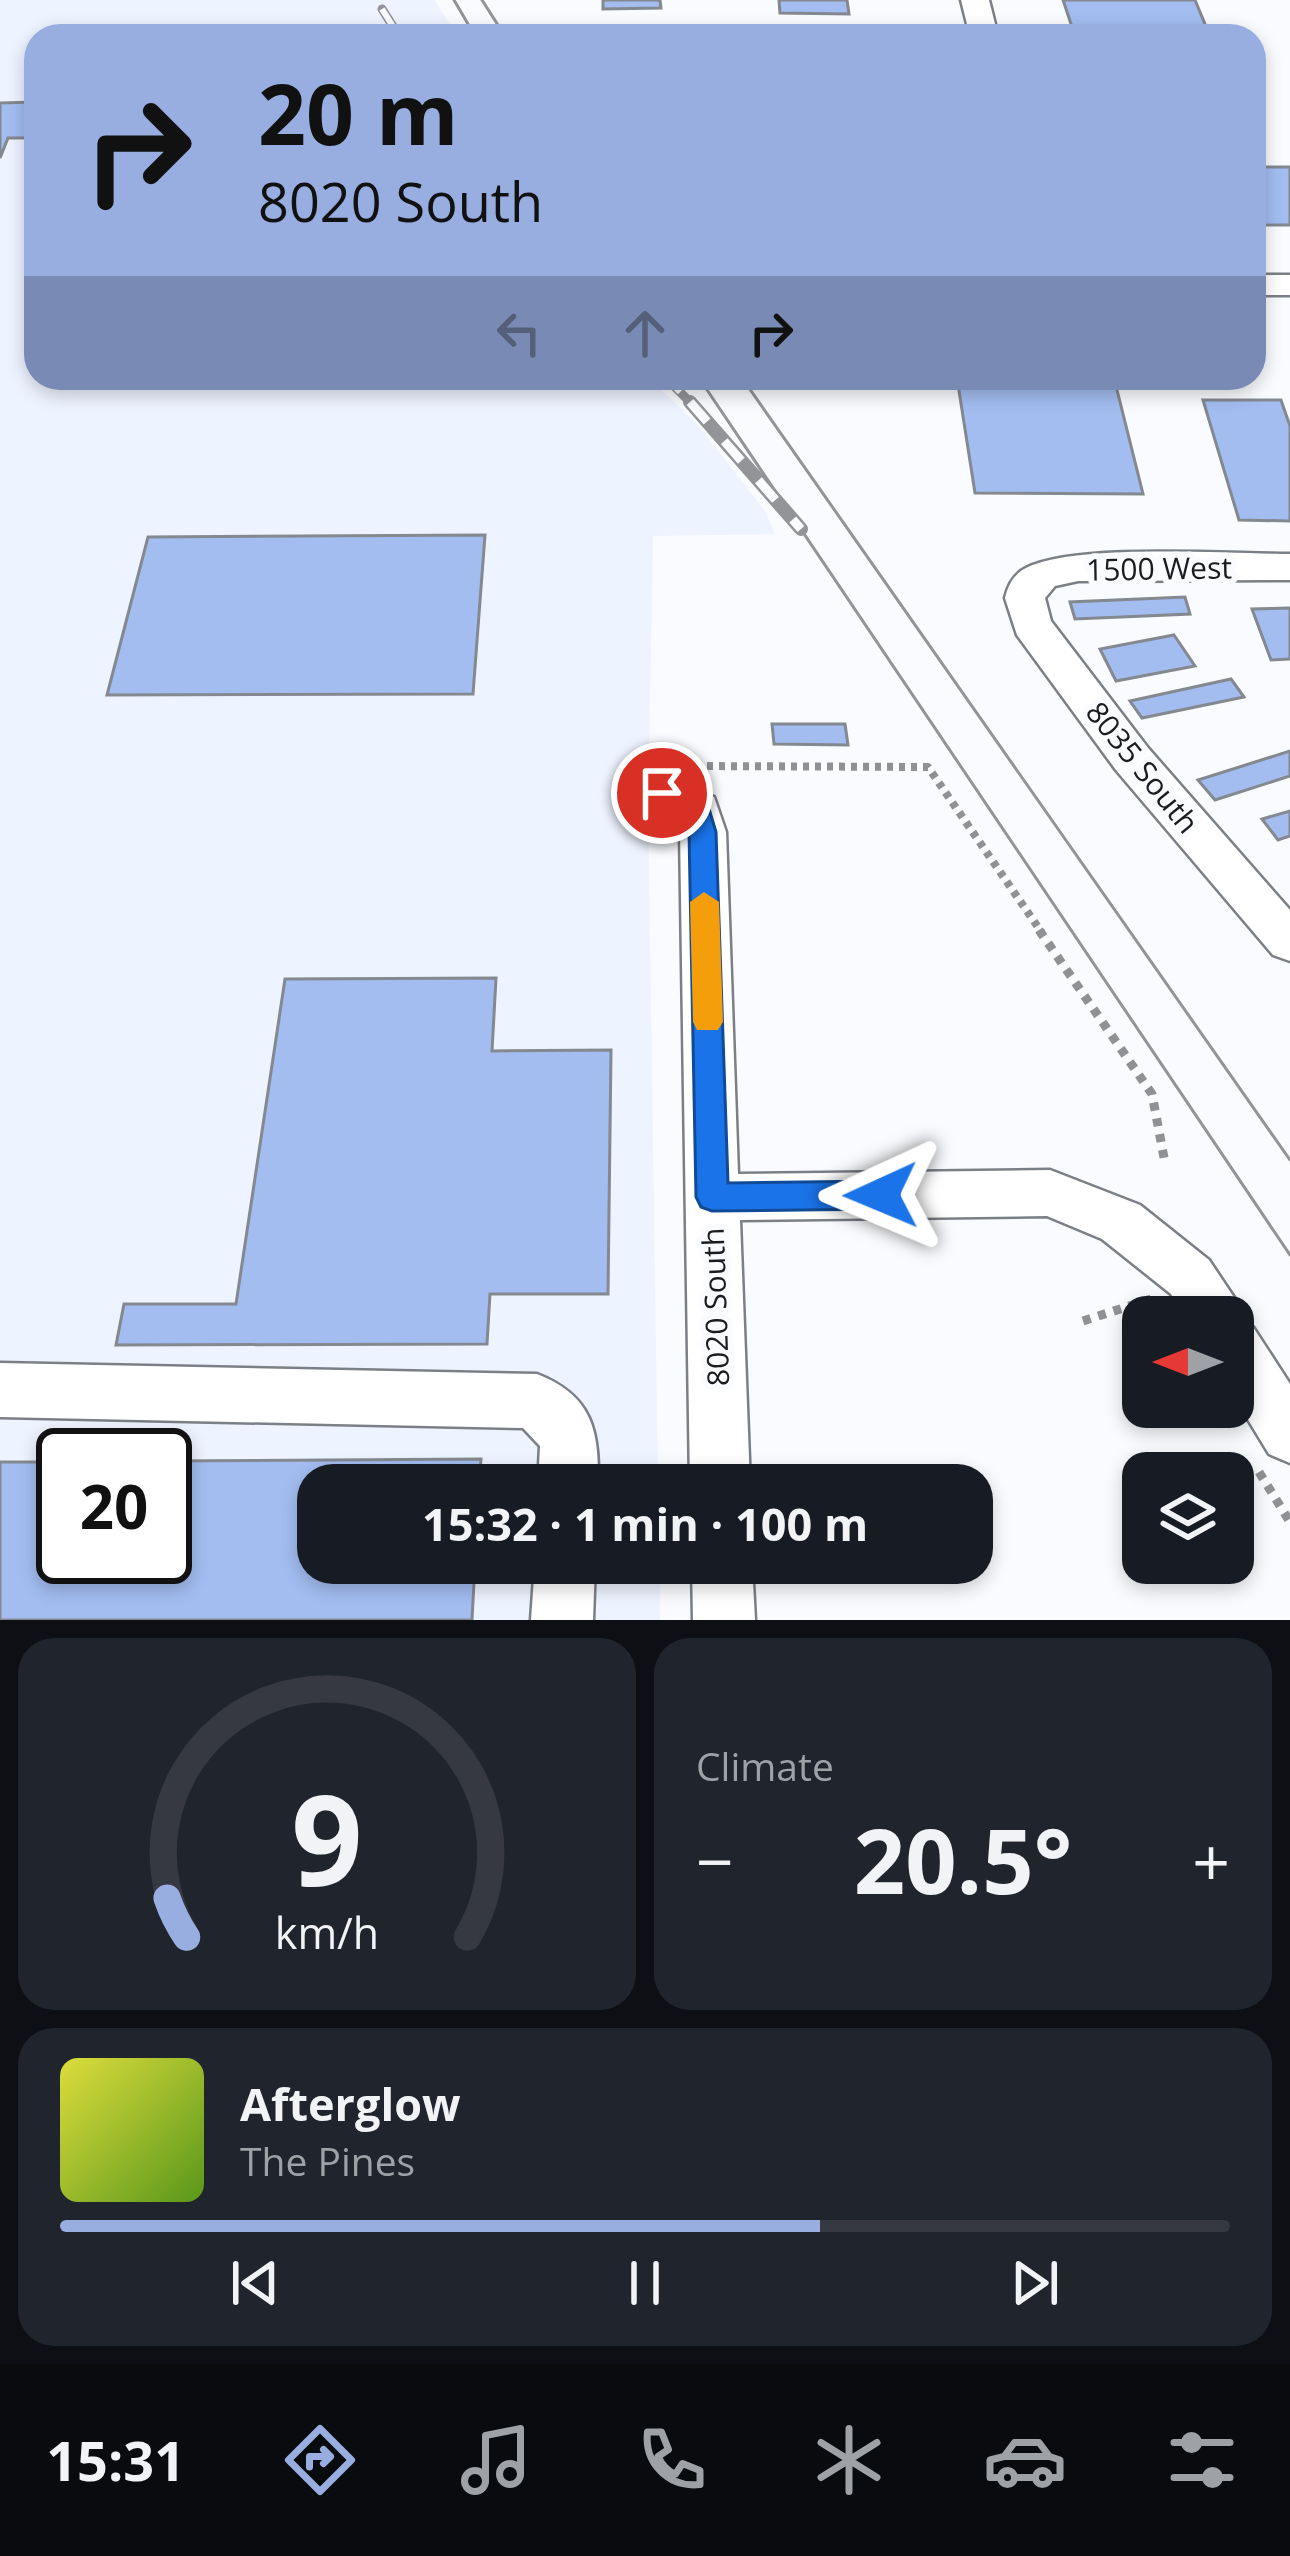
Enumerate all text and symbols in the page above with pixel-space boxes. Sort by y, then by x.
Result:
text: 20 m [258,55,458,170]
icon: right [60,72,216,228]
text: 8020 South [258,164,543,238]
icon: left [486,300,552,366]
icon: ahead [612,300,678,366]
icon: right [738,300,804,366]
street label: 1500 West [1086,546,1232,590]
street label: 8035 South [1077,693,1209,841]
pin [611,742,713,844]
icon: arrive [629,760,695,826]
position arrow [818,1132,944,1258]
street label: 8020 South [692,1227,738,1387]
north arrow [1122,1296,1254,1428]
map controls [1122,1296,1254,1584]
speed limit sign: 20 [36,1428,192,1584]
button: layers [1122,1452,1254,1584]
text: 15:32 · 1 min · 100 m [422,1493,868,1554]
text: Climate [696,1739,834,1792]
text: 9 [291,1753,363,1923]
text: 20.5° [854,1798,1072,1920]
text: − [696,1815,734,1905]
text: + [1192,1815,1230,1905]
text: km/h [275,1903,379,1962]
text: Afterglow [240,2073,461,2134]
text: The Pines [240,2134,415,2187]
icon: previous [222,2250,288,2316]
icon: pause [612,2250,678,2316]
icon: next [1002,2250,1068,2316]
icon: directions [278,2418,362,2502]
icon: music [454,2418,538,2502]
icon: phone [630,2418,714,2502]
icon: climate [807,2418,891,2502]
icon: car [983,2418,1067,2502]
icon: filters [1160,2418,1244,2502]
text: 15:31 [46,2423,185,2497]

